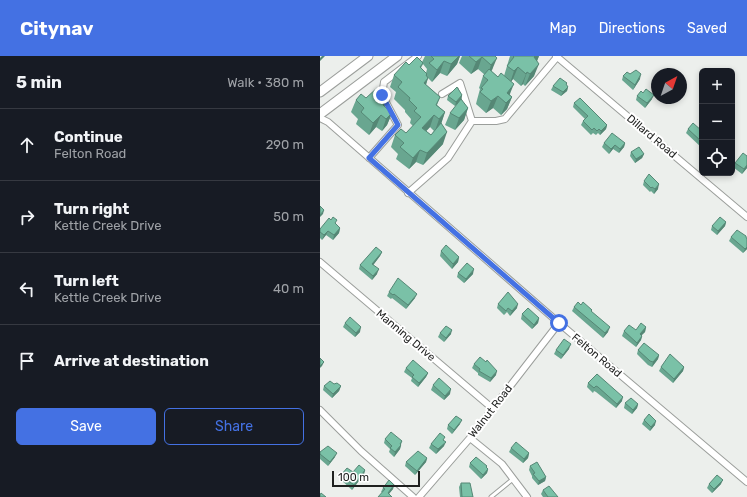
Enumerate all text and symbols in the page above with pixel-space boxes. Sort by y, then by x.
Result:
text: Citynav [20,17,93,40]
text: Map [550,20,577,37]
text: Directions [599,20,665,37]
text: Saved [687,20,727,37]
north arrow [651,68,687,104]
map controls [699,68,735,176]
button: + [699,68,735,104]
text: 5 min [16,72,62,92]
text: Walk · 380 m [227,75,304,90]
route end [373,86,391,104]
button: − [699,104,735,140]
street label: Dillard Road [624,112,679,161]
text: Continue [54,128,123,146]
icon: ahead [16,134,38,156]
text: 290 m [266,137,304,152]
button: locate [699,140,735,176]
text: Felton Road [54,146,126,161]
text: Turn right [54,200,129,218]
icon: right [16,206,38,228]
text: 50 m [273,209,304,224]
text: Kettle Creek Drive [54,218,162,233]
text: Turn left [54,272,119,290]
icon: left [16,278,38,300]
text: 40 m [273,281,304,296]
text: Kettle Creek Drive [54,290,162,305]
street label: Manning Drive [373,307,438,364]
route start [550,314,568,332]
street label: Felton Road [569,331,624,380]
icon: arrive [16,350,38,372]
text: Arrive at destination [54,352,209,370]
street label: Walnut Road [466,382,515,440]
button: Save [16,408,156,445]
button: Share [164,408,304,445]
scale bar [332,469,420,488]
text: 100 m [338,471,369,484]

